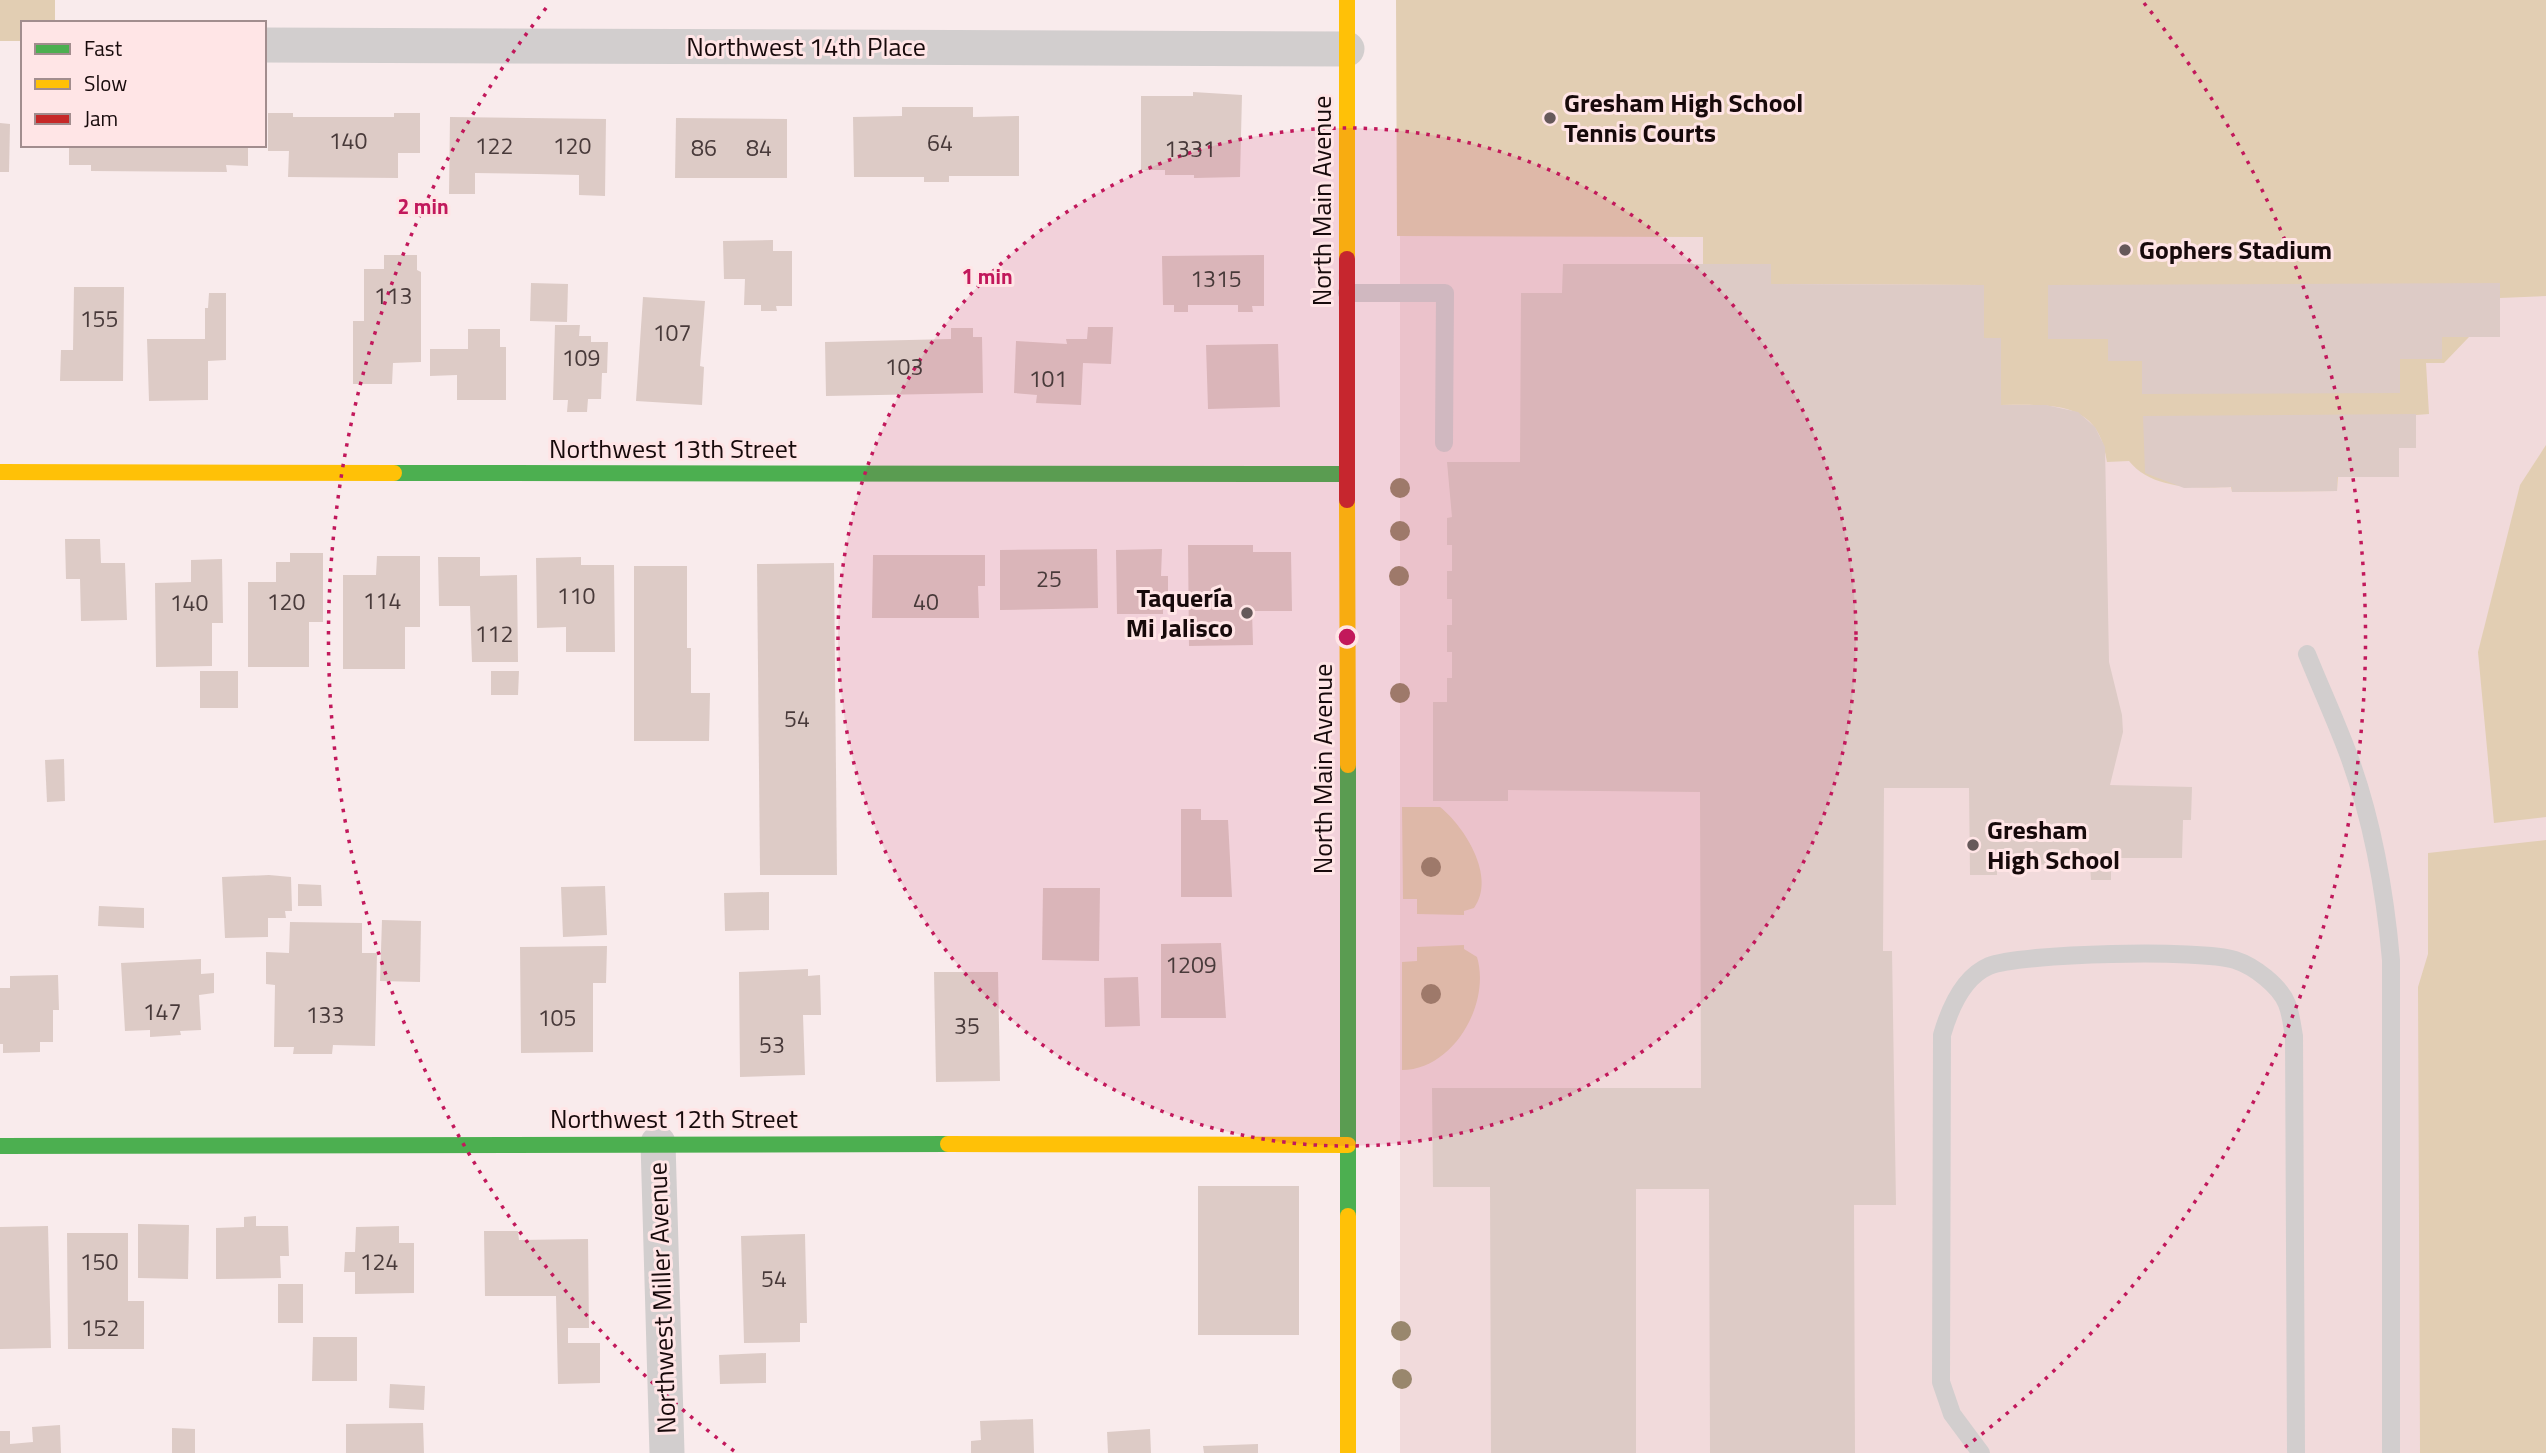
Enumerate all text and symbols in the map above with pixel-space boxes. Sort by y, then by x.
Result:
legend [21,21,266,147]
street label: Northwest 14th Place [686,27,926,66]
text: Fast [84,32,123,64]
text: Slow [84,67,127,99]
place label: Gresham High School Tennis Courts [1564,83,1803,152]
street label: North Main Avenue [1302,96,1341,306]
text: Jam [84,102,118,134]
marker: Gresham High School Tennis Courts [1542,110,1558,126]
house number: 140 [329,123,367,158]
house number: 64 [927,125,953,160]
house number: 122 [475,128,513,163]
house number: 120 [553,128,591,163]
house number: 86 [691,130,717,165]
house number: 84 [746,130,772,165]
house number: 1331 [1164,131,1216,166]
text: 2 min [397,190,449,222]
place label: Gophers Stadium [2139,230,2332,269]
marker: Gophers Stadium [2117,242,2133,258]
text: 1 min [961,260,1013,292]
house number: 1315 [1190,261,1242,296]
house number: 113 [374,278,412,313]
house number: 155 [80,301,118,336]
house number: 107 [653,315,691,350]
house number: 109 [562,340,600,375]
house number: 103 [885,349,923,384]
house number: 101 [1029,361,1067,396]
street label: Northwest 13th Street [549,429,797,468]
house number: 25 [1036,561,1062,596]
house number: 110 [557,578,595,613]
place label: Taquería Mi Jalisco [1126,578,1233,647]
house number: 114 [363,583,401,618]
house number: 120 [267,584,305,619]
house number: 40 [913,584,939,619]
house number: 140 [170,585,208,620]
marker: Taquería Mi Jalisco [1239,605,1255,621]
house number: 112 [475,616,513,651]
centre of rings [1335,625,1359,649]
street label: North Main Avenue [1303,664,1342,874]
house number: 54 [784,701,810,736]
place label: Gresham High School [1987,810,2120,879]
marker: Gresham High School [1965,837,1981,853]
house number: 1209 [1165,947,1217,982]
house number: 147 [143,994,181,1029]
house number: 133 [306,997,344,1032]
house number: 105 [538,1000,576,1035]
house number: 35 [954,1008,980,1043]
house number: 53 [759,1027,785,1062]
street label: Northwest 12th Street [550,1099,798,1138]
street label: Northwest Miller Avenue [637,1162,686,1434]
house number: 150 [80,1244,118,1279]
house number: 124 [360,1244,398,1279]
house number: 54 [761,1261,787,1296]
house number: 152 [81,1310,119,1345]

